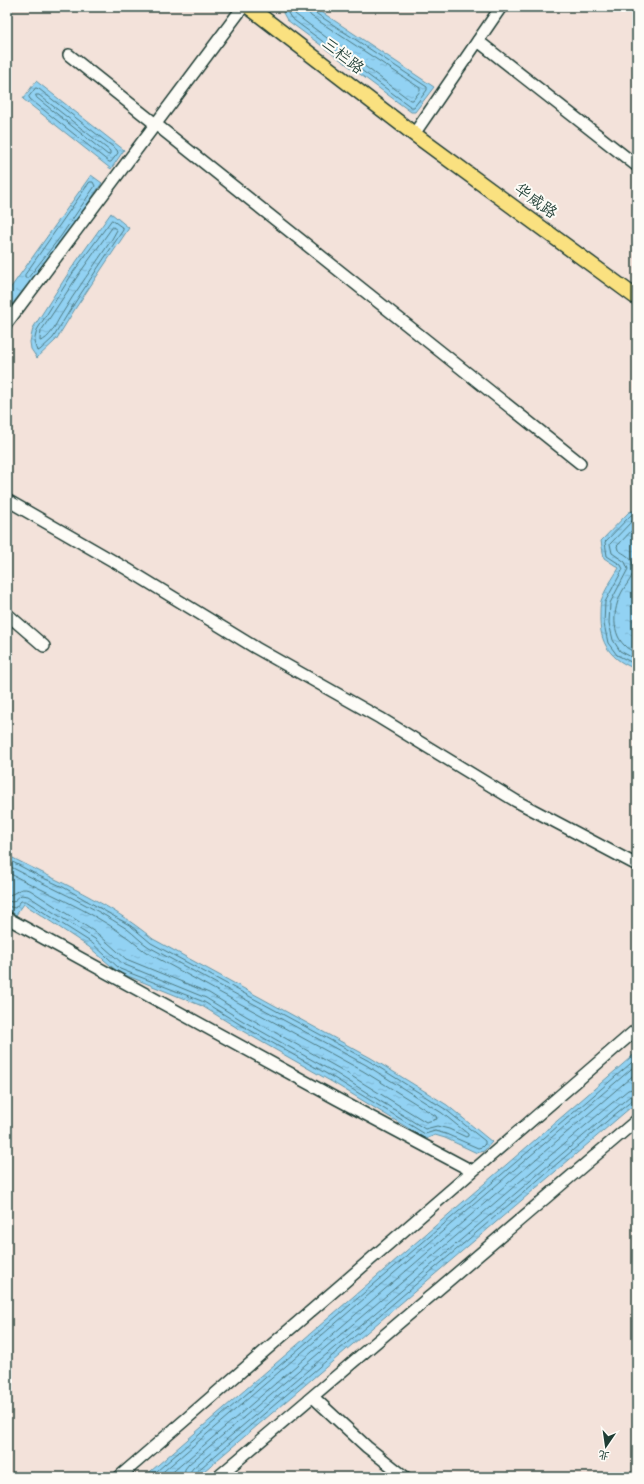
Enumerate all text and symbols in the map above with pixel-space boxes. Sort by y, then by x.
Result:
street label: 三栏路 [316,33,368,81]
street label: 华威路 [509,179,561,225]
north arrow [586,1426,626,1466]
text: 北 [597,1445,611,1463]

